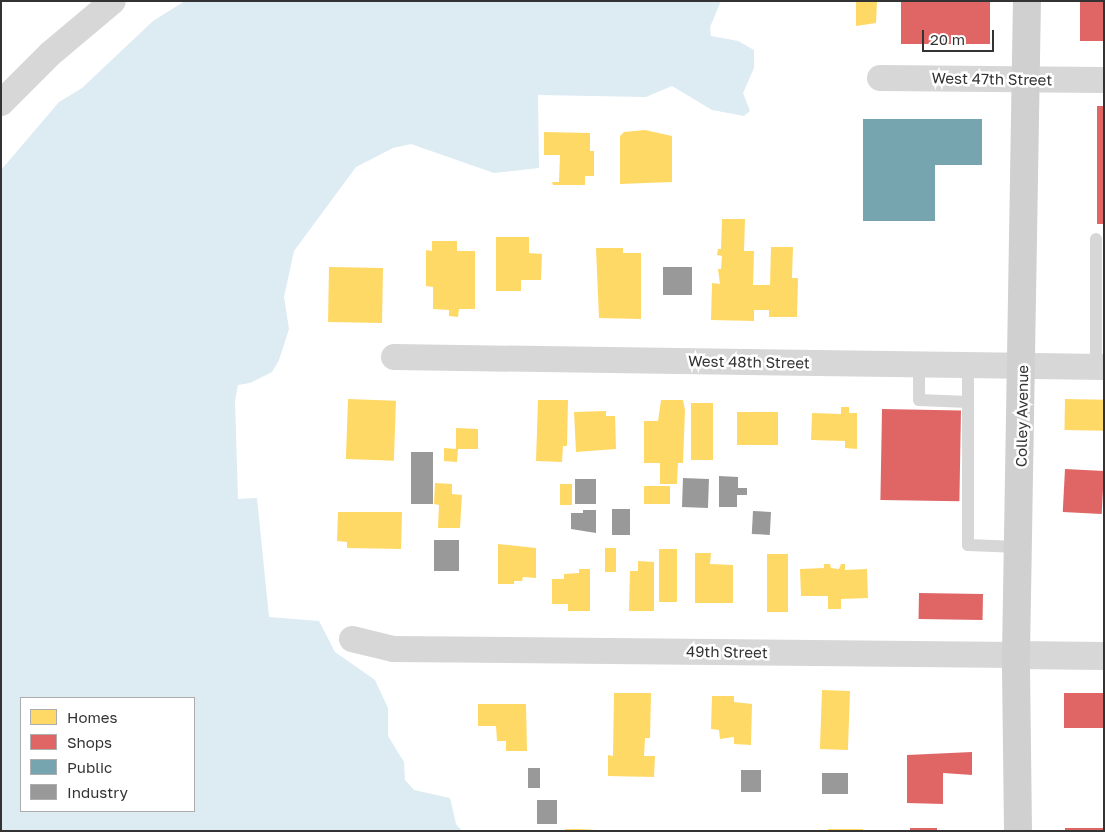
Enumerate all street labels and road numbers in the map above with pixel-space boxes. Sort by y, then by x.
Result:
street label: West 47th Street [932,69,1052,89]
street label: West 48th Street [688,352,810,372]
street label: Colley Avenue [1012,365,1032,467]
street label: 49th Street [686,642,768,662]

